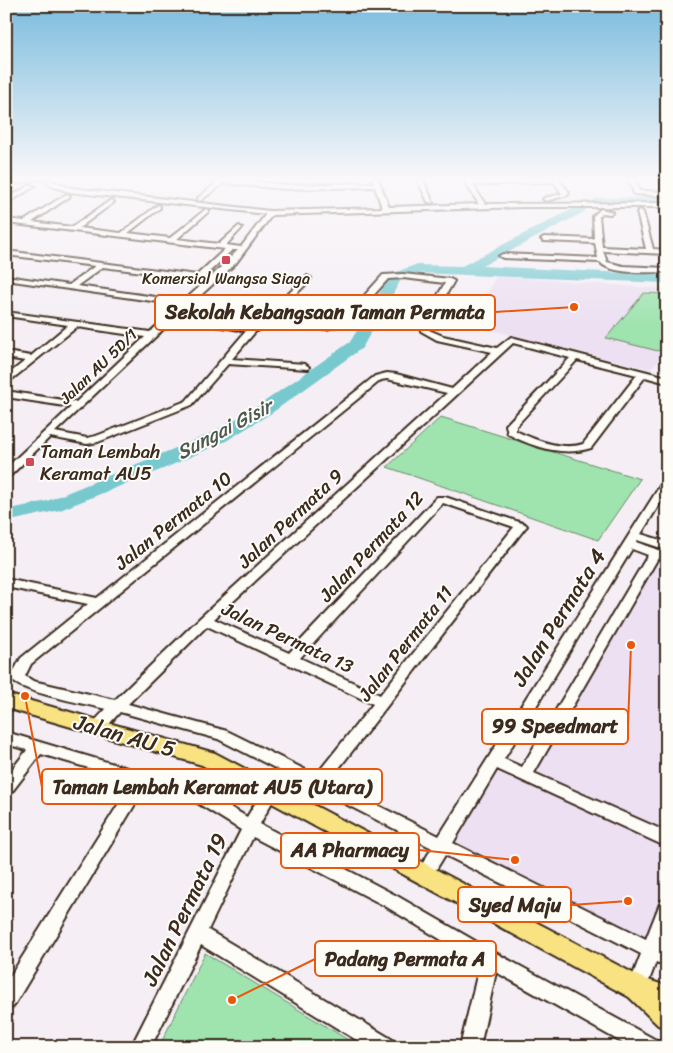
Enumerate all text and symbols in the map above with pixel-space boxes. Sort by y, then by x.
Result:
marker: Komersial Wangsa Siaga [220,254,232,266]
place label: Komersial Wangsa Siaga [142,264,310,293]
callout: Sekolah Kebangsaan Taman Permata [155,295,495,330]
text: Sekolah Kebangsaan Taman Permata [164,295,486,330]
street label: Jalan AU 5D/1 [52,321,145,412]
water label: Sungai Gisir [170,388,282,469]
place label: Taman Lembah Keramat AU5 [40,435,160,490]
marker: Taman Lembah Keramat AU5 [24,456,36,468]
street label: Jalan Permata 9 [229,460,351,577]
street label: Jalan Permata 10 [106,462,240,579]
street label: Jalan Permata 12 [310,483,432,611]
street label: Jalan Permata 4 [500,540,617,695]
street label: Jalan Permata 11 [349,578,461,709]
street label: Jalan Permata 13 [215,592,360,683]
street label: Jalan AU 5 [68,702,180,769]
callout: 99 Speedmart [482,709,628,744]
text: 99 Speedmart [492,709,618,744]
callout: Taman Lembah Keramat AU5 (Utara) [42,769,382,804]
text: Taman Lembah Keramat AU5 (Utara) [52,770,374,805]
street label: Jalan Permata 19 [130,826,238,993]
callout: AA Pharmacy [281,833,419,868]
text: AA Pharmacy [290,833,410,868]
callout: Syed Maju [458,887,571,922]
text: Syed Maju [468,888,562,923]
callout: Padang Permata A [315,941,496,976]
text: Padang Permata A [325,942,485,977]

